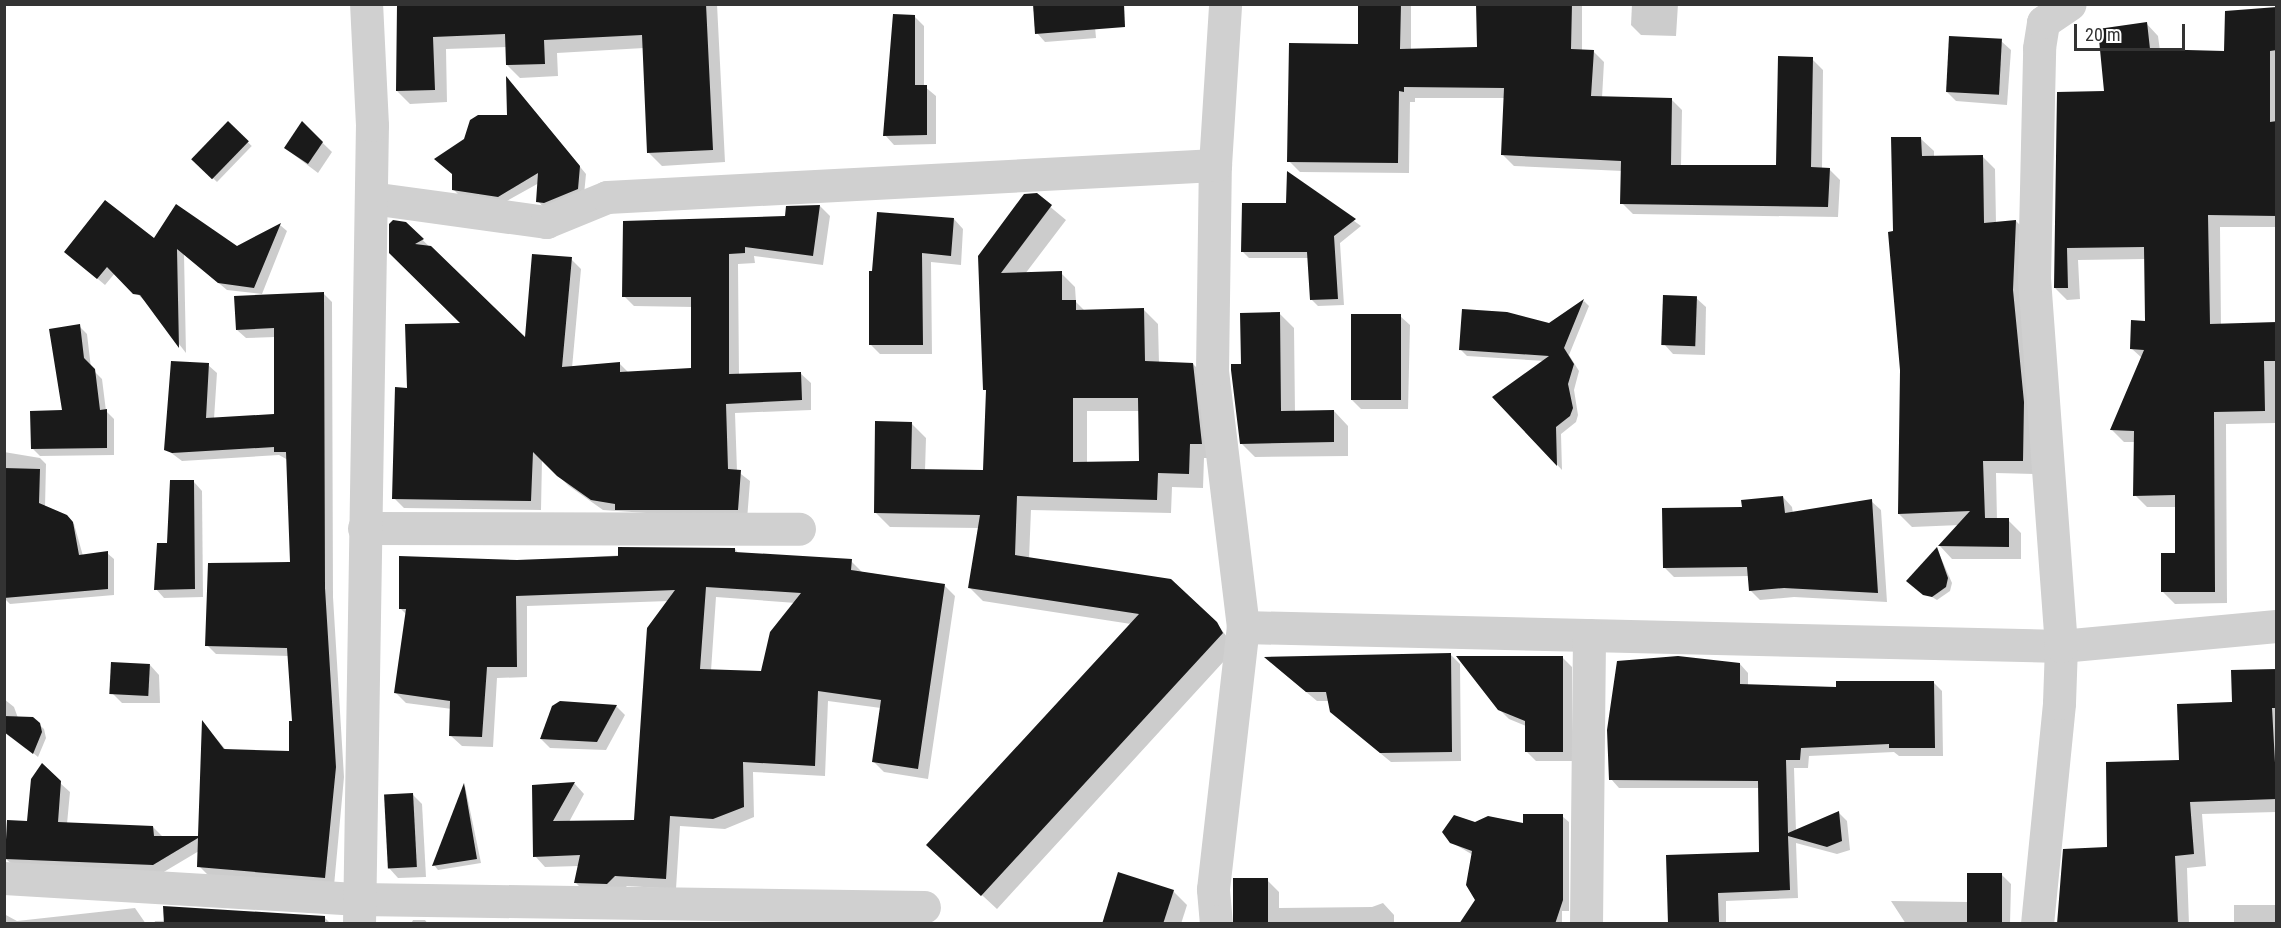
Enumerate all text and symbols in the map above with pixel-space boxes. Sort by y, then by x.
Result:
scale bar [2077,12,2188,50]
text: 20 m [2085,24,2120,45]

